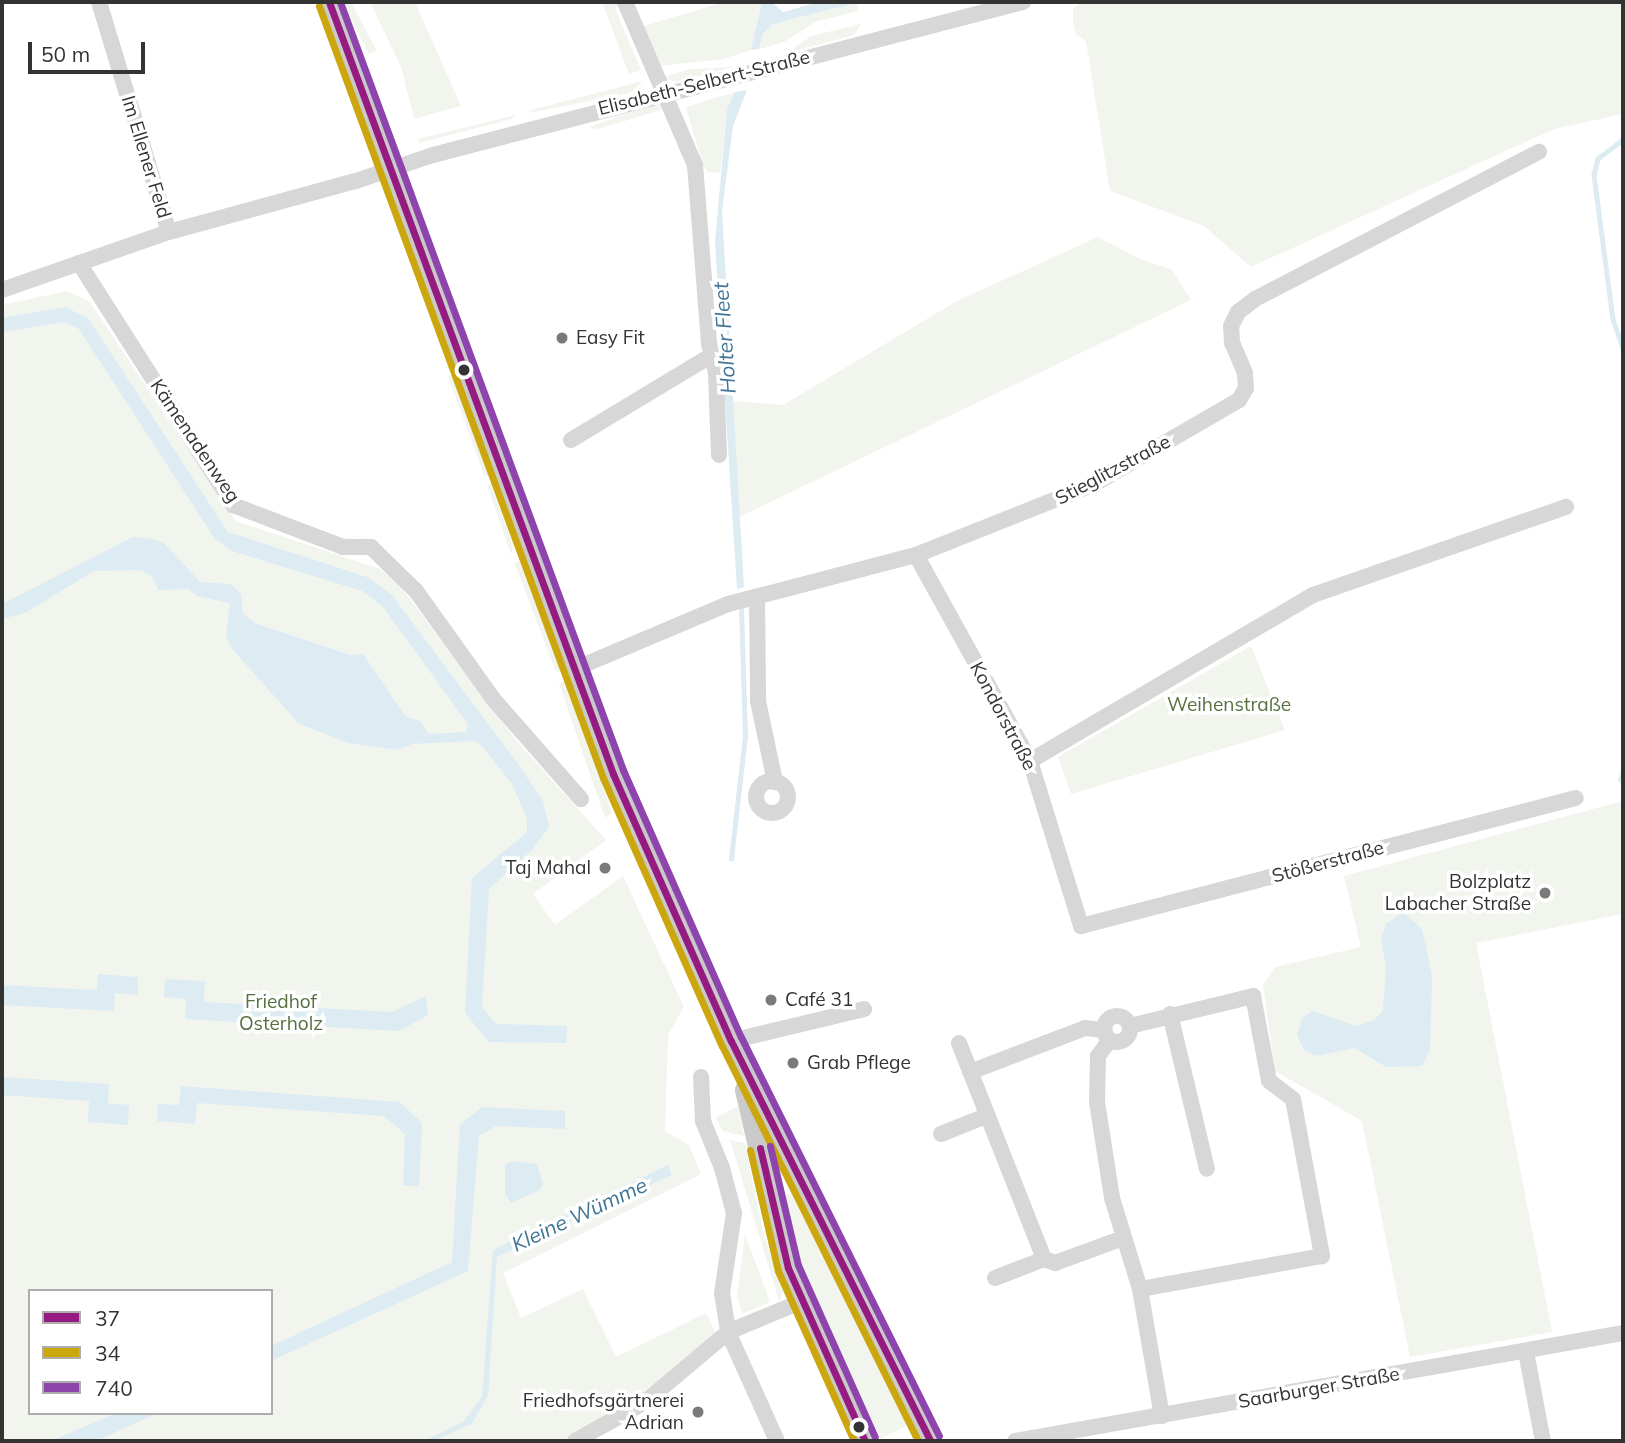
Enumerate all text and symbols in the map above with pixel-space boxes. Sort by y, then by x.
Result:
scale bar [32,28,149,72]
text: 50 m [41,41,90,67]
street label: Elisabeth-Selbert-Straße [596,46,812,120]
street label: Im Ellener Feld [117,93,175,221]
water label: Holter Fleet [708,281,740,395]
place label: Easy Fit [576,327,645,349]
marker: Easy Fit [554,330,570,346]
unlabelled marker [457,363,471,377]
street label: Kämenadenweg [145,375,245,507]
street label: Stieglitzstraße [1052,430,1174,510]
street label: Kondorstraße [965,658,1041,774]
park label: Weihenstraße [1167,694,1291,716]
street label: Stößerstraße [1270,836,1386,888]
place label: Taj Mahal [505,857,591,879]
marker: Taj Mahal [597,860,613,876]
place label: Bolzplatz Labacher Straße [1385,871,1531,915]
marker: Bolzplatz Labacher Straße [1537,885,1553,901]
place label: Café 31 [785,989,853,1011]
park label: Friedhof Osterholz [239,991,323,1035]
marker: Café 31 [763,992,779,1008]
place label: Grab Pflege [807,1052,911,1074]
marker: Grab Pflege [785,1055,801,1071]
water label: Kleine Wümme [507,1172,651,1256]
legend [28,1289,273,1415]
text: 37 [95,1305,120,1331]
text: 34 [95,1340,120,1366]
street label: Saarburger Straße [1237,1363,1401,1413]
text: 740 [95,1375,133,1401]
place label: Friedhofsgärtnerei Adrian [523,1390,684,1434]
marker: Friedhofsgärtnerei Adrian [690,1404,706,1420]
unlabelled marker [852,1420,866,1434]

